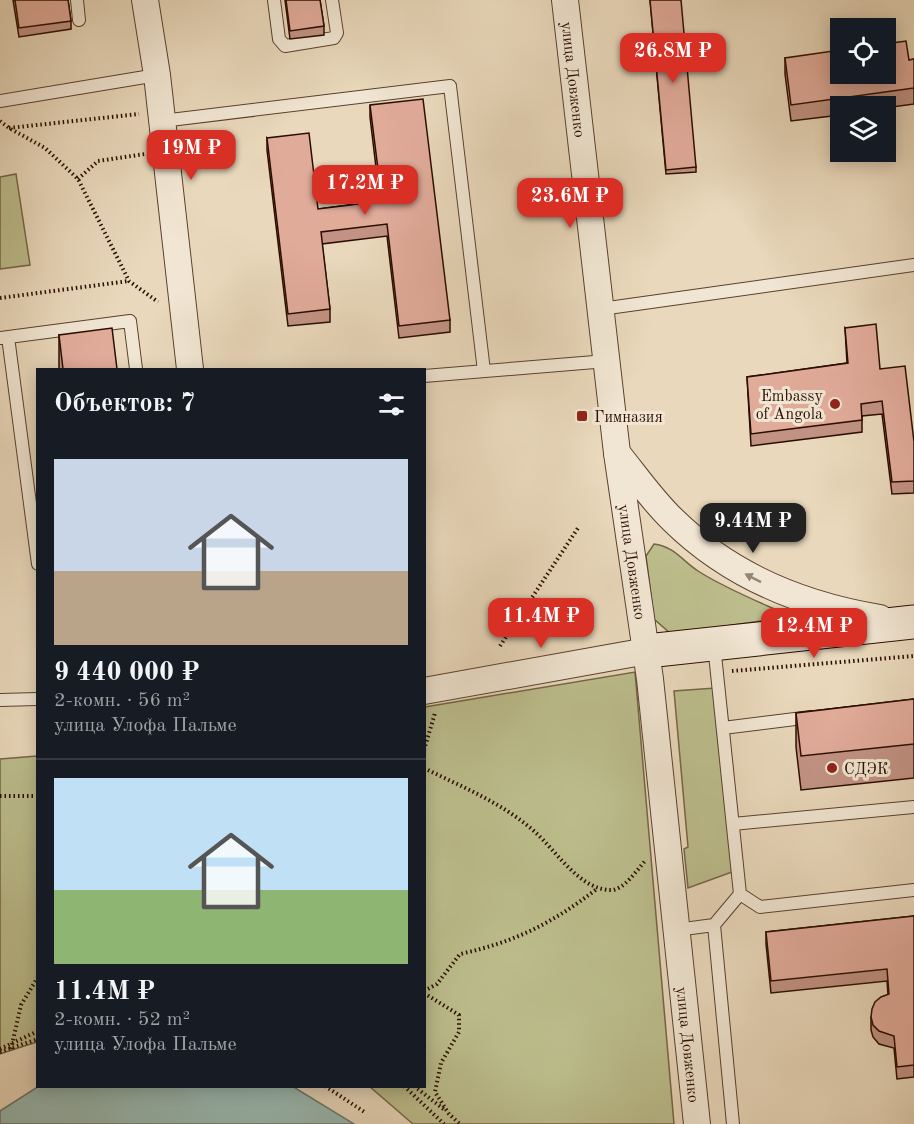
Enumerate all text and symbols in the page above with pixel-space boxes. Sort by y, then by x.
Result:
map controls [830,18,896,162]
button: locate [830,18,896,84]
street label: улица Довженко [558,21,587,139]
pin: 26.8M ₽ [618,33,728,84]
text: 26.8M ₽ [634,42,712,62]
button: layers [830,96,896,162]
pin: 19M ₽ [149,130,233,181]
text: 19M ₽ [161,139,221,159]
pin: 17.2M ₽ [310,165,420,216]
text: 17.2M ₽ [326,174,404,194]
pin: 23.6M ₽ [515,178,625,229]
text: 23.6M ₽ [531,187,609,207]
icon: filters [375,388,408,421]
place label: Embassy of Angola [756,389,824,423]
text: Объектов: 7 [54,391,195,417]
marker: Embassy of Angola [828,397,842,411]
marker: Гимназия [575,409,589,423]
place label: Гимназия [594,410,663,426]
icon: home [177,498,285,606]
street label: улица Довженко [615,503,647,621]
pin: 9.44M ₽ [698,503,808,554]
text: 9.44M ₽ [714,512,792,532]
one-way arrow [744,573,761,583]
pin: 11.4M ₽ [486,598,596,649]
text: 11.4M ₽ [502,607,580,627]
pin: 12.4M ₽ [759,608,869,659]
text: 12.4M ₽ [775,617,853,637]
text: 9 440 000 ₽ [54,660,200,686]
text: 2-комн. · 56 m² [54,691,190,711]
text: улица Улофа Пальме [54,716,237,736]
marker: СДЭК [825,761,839,775]
place label: СДЭК [844,762,889,778]
icon: home [177,817,285,925]
text: 11.4M ₽ [54,979,155,1005]
street label: улица Довженко [673,986,701,1104]
text: 2-комн. · 52 m² [54,1010,190,1030]
text: улица Улофа Пальме [54,1035,237,1055]

